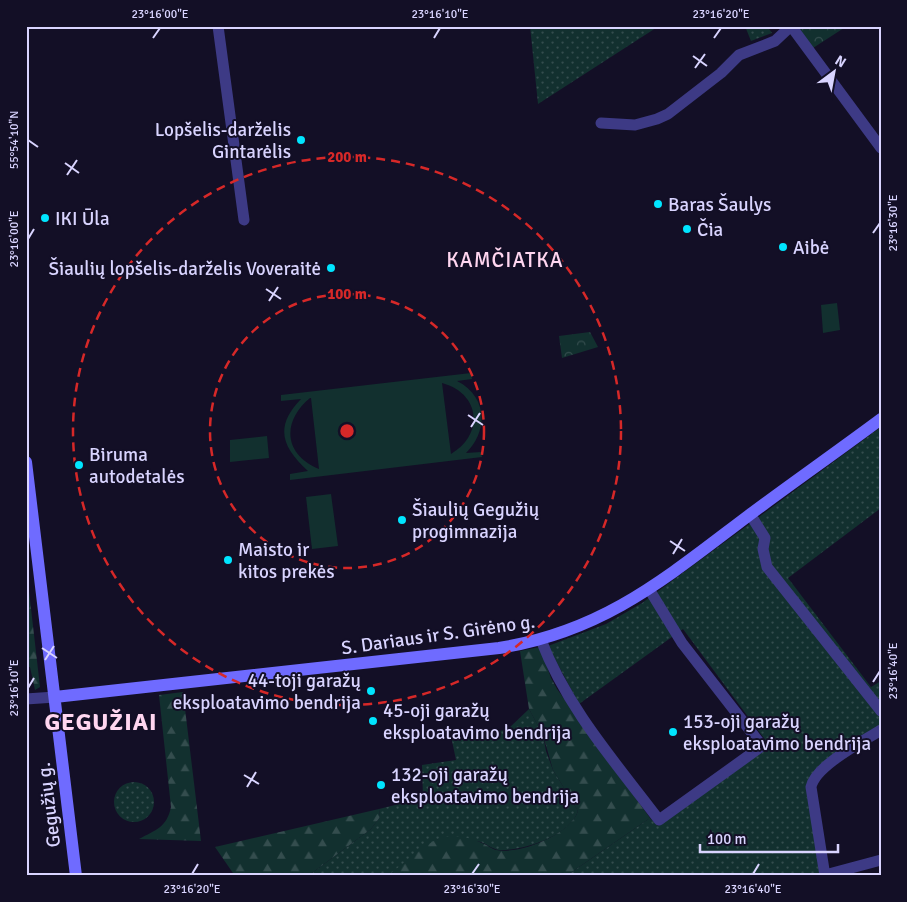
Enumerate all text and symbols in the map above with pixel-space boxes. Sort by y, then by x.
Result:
text: 23°16'00"E [131,7,189,22]
text: 23°16'10"E [411,7,469,22]
text: 23°16'20"E [692,7,750,22]
north arrow [810,48,860,98]
text: N [832,52,849,71]
text: 55°54'10"N [7,111,22,169]
place label: Lopšelis-darželis Gintarėlis [155,118,291,164]
marker: Lopšelis-darželis Gintarėlis [295,134,307,146]
text: 200 m [327,148,367,166]
place label: Baras Šaulys [668,192,771,217]
text: 23°16'30"E [886,194,901,252]
marker: Baras Šaulys [652,198,664,210]
place label: IKI Ūla [55,207,110,231]
text: 23°16'00"E [7,210,22,268]
marker: IKI Ūla [39,212,51,224]
place label: Čia [697,217,723,242]
marker: Čia [681,223,693,235]
place label: Aibė [793,236,829,260]
marker: Aibė [777,241,789,253]
district label: KAMČIATKA [446,247,564,273]
place label: Šiaulių lopšelis-darželis Voveraitė [49,256,321,281]
marker: Šiaulių lopšelis-darželis Voveraitė [325,262,337,274]
text: 100 m [327,285,367,303]
centre of rings [338,422,356,440]
place label: Biruma autodetalės [89,443,184,489]
marker: Biruma autodetalės [73,459,85,471]
place label: Šiaulių Gegužių progimnazija [412,497,539,544]
marker: Šiaulių Gegužių progimnazija [396,514,408,526]
place label: Maisto ir kitos prekės [238,538,335,584]
marker: Maisto ir kitos prekės [222,554,234,566]
street label: S. Dariaus ir S. Girėno g. [340,610,537,660]
text: 23°16'40"E [886,642,901,700]
text: 23°16'10"E [7,659,22,717]
place label: 44-toji garažų eksploatavimo bendrija [173,669,361,715]
marker: 44-toji garažų eksploatavimo bendrija [365,685,377,697]
place label: 45-oji garažų eksploatavimo bendrija [383,699,571,745]
district label: GEGUŽIAI [44,707,158,737]
place label: 153-oji garažų eksploatavimo bendrija [683,710,871,756]
marker: 45-oji garažų eksploatavimo bendrija [367,715,379,727]
marker: 153-oji garažų eksploatavimo bendrija [667,726,679,738]
street label: Gegužių g. [32,761,66,849]
place label: 132-oji garažų eksploatavimo bendrija [391,763,579,809]
marker: 132-oji garažų eksploatavimo bendrija [375,779,387,791]
scale bar [700,822,837,854]
text: 100 m [707,830,747,848]
text: 23°16'20"E [163,882,221,897]
text: 23°16'30"E [443,882,501,897]
text: 23°16'40"E [724,882,782,897]

